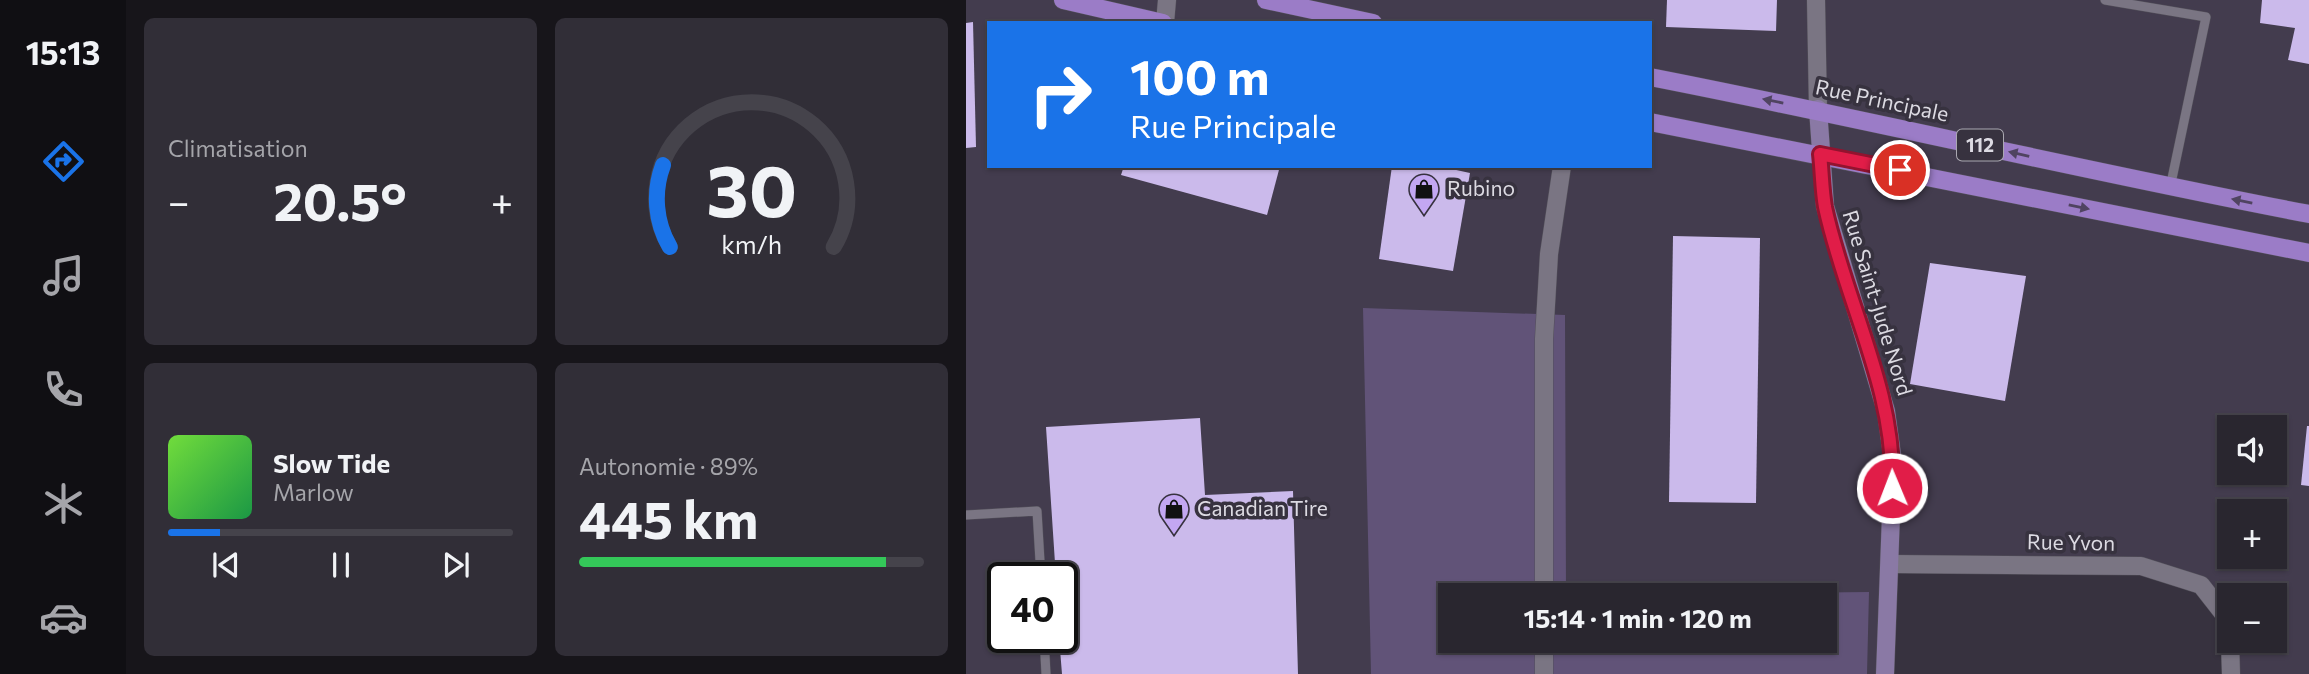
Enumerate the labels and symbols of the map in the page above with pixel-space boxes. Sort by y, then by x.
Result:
street label: Rue Principale [1813,73,1951,126]
one-way arrow [1762,95,1784,106]
road number: 112 [1957,130,2003,160]
pin [1870,140,1930,200]
one-way arrow [2008,149,2030,160]
shop icon: Rubino [1407,172,1441,216]
place label: Rubino [1447,175,1515,200]
one-way arrow [2231,195,2253,206]
one-way arrow [2068,202,2090,213]
street label: Rue Saint-Jude Nord [1838,207,1919,398]
position arrow [1855,451,1929,525]
shop icon: Canadian Tire [1157,492,1191,536]
place label: Canadian Tire [1197,495,1328,520]
street label: Rue Yvon [2027,528,2115,555]
speed limit sign: 40 [987,562,1078,653]

